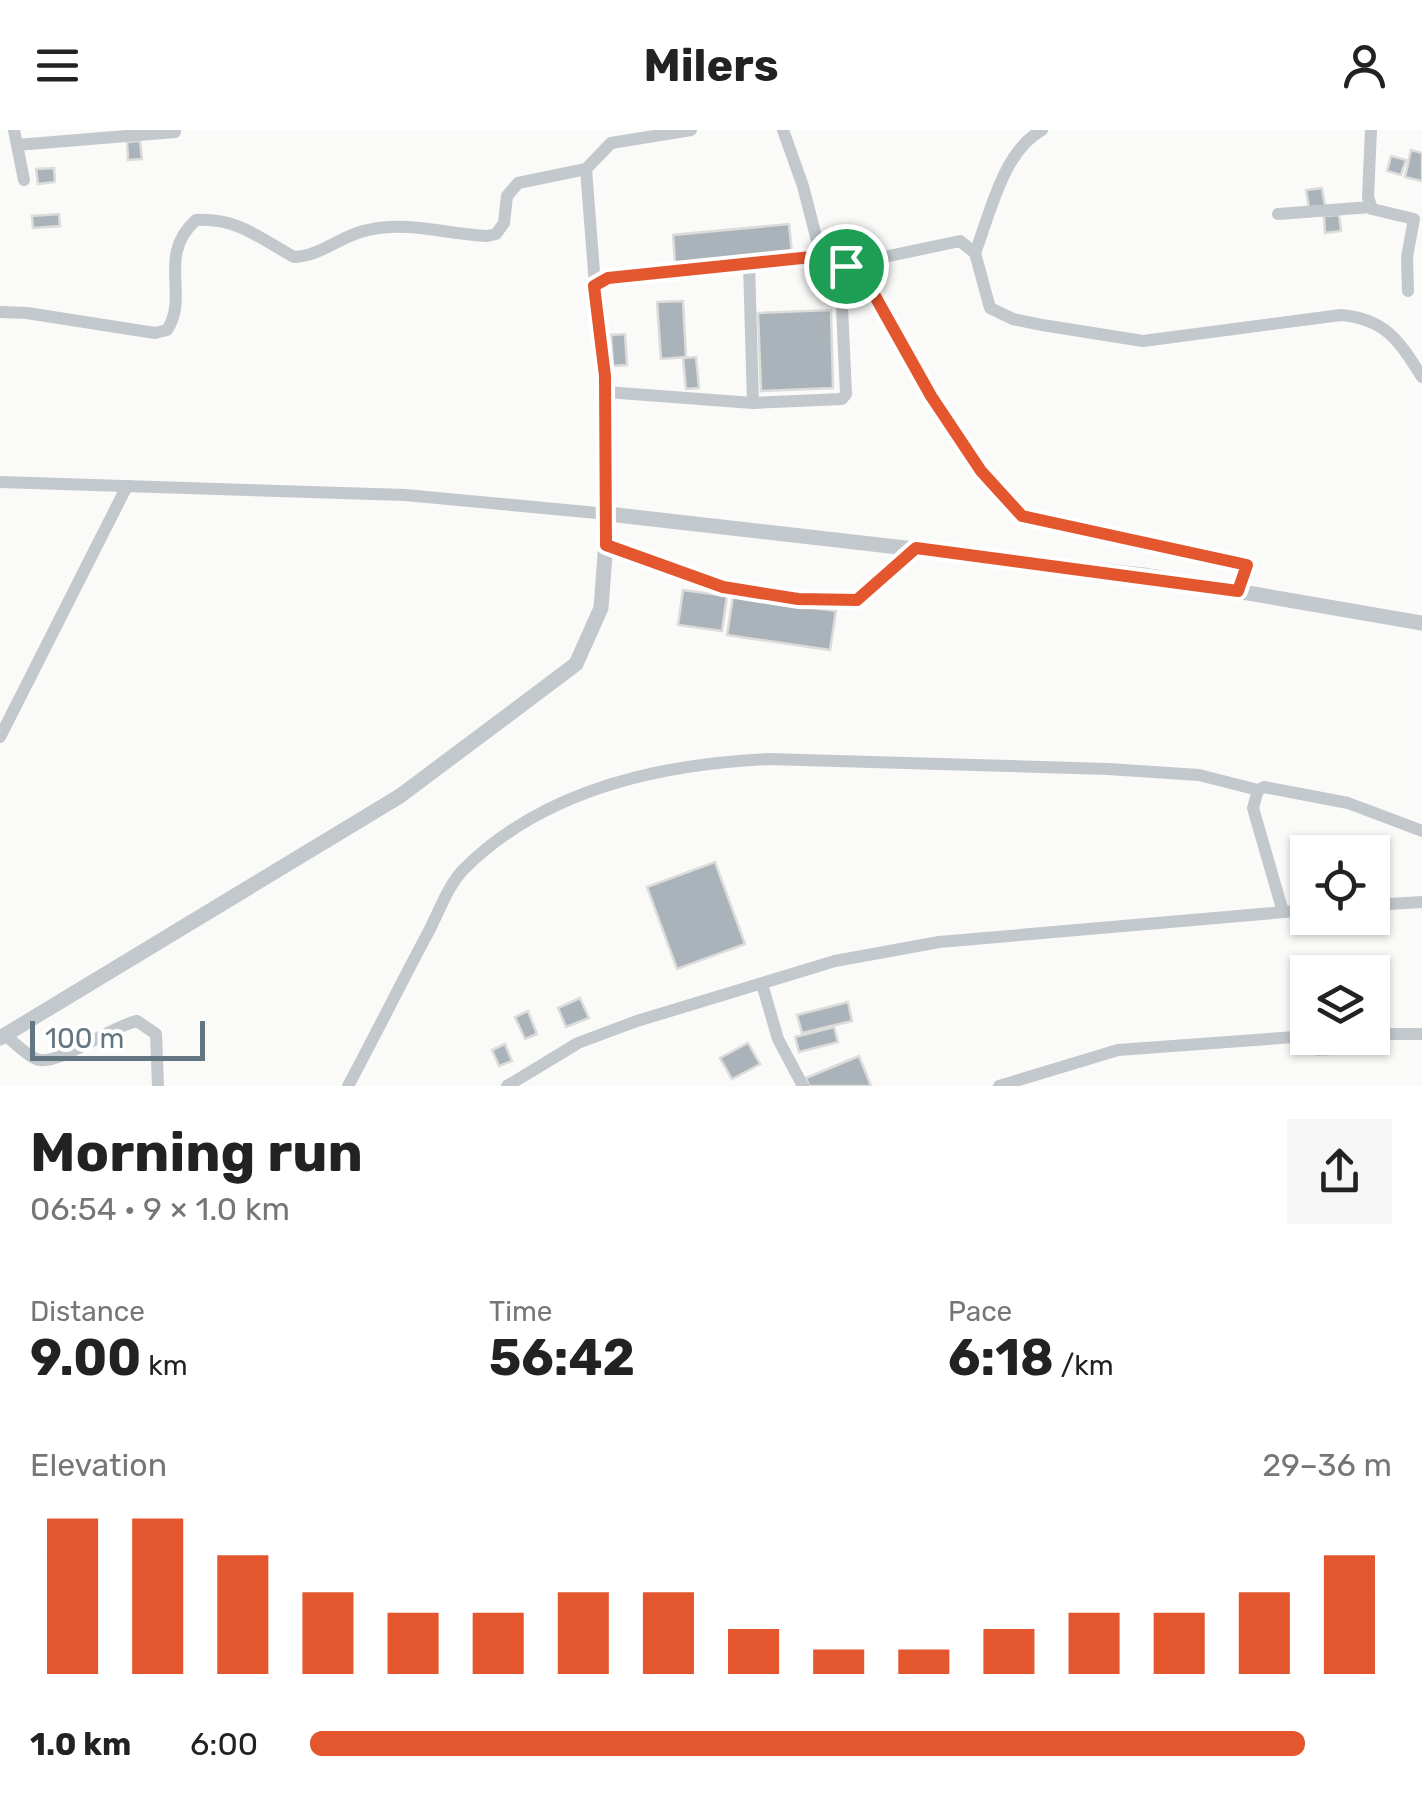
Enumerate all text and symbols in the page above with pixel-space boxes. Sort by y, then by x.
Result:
icon: menu [30,38,85,93]
icon: person [1337,38,1392,93]
text: Milers [643,39,779,92]
pin [804,224,889,309]
icon: arrive [819,239,874,294]
map controls [1290,835,1390,1055]
button: locate [1290,835,1390,935]
button: layers [1290,955,1390,1055]
scale bar [30,1016,205,1060]
text: 100 m [45,1022,124,1055]
button: share [1287,1119,1392,1224]
text: Morning run [30,1120,363,1185]
text: 06:54 · 9 × 1.0 km [30,1190,290,1228]
text: Distance [30,1295,145,1328]
text: Time [489,1295,552,1328]
text: Pace [948,1295,1012,1328]
text: 9.00 [30,1328,141,1388]
text: 56:42 [489,1328,635,1388]
text: 6:18 [948,1328,1054,1388]
text: km [141,1349,188,1382]
text: /km [1054,1349,1114,1382]
text: Elevation [30,1446,167,1484]
text: 29–36 m [1262,1446,1392,1484]
text: 1.0 km [30,1725,131,1763]
text: 6:00 [190,1725,258,1763]

